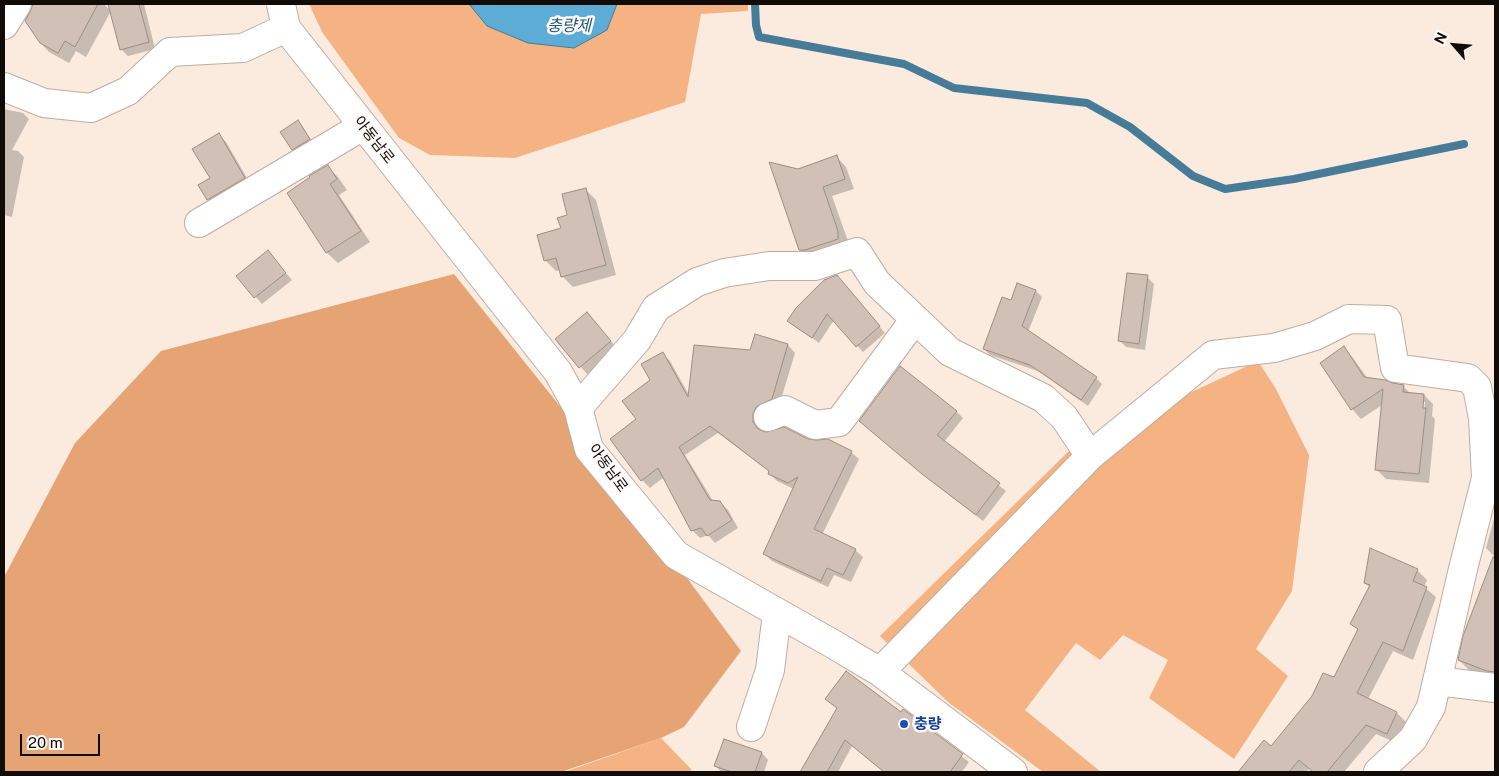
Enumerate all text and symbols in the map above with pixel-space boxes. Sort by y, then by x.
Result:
water label: 충량제 [547,16,591,36]
north arrow [1429,20,1479,70]
text: N [1431,30,1450,47]
street label: 아동남로 [350,113,398,167]
street label: 아동남로 [584,440,632,496]
place label: 충량 [914,715,942,733]
marker: 충량 [898,718,910,730]
scale bar [22,724,102,756]
text: 20 m [28,734,63,751]

